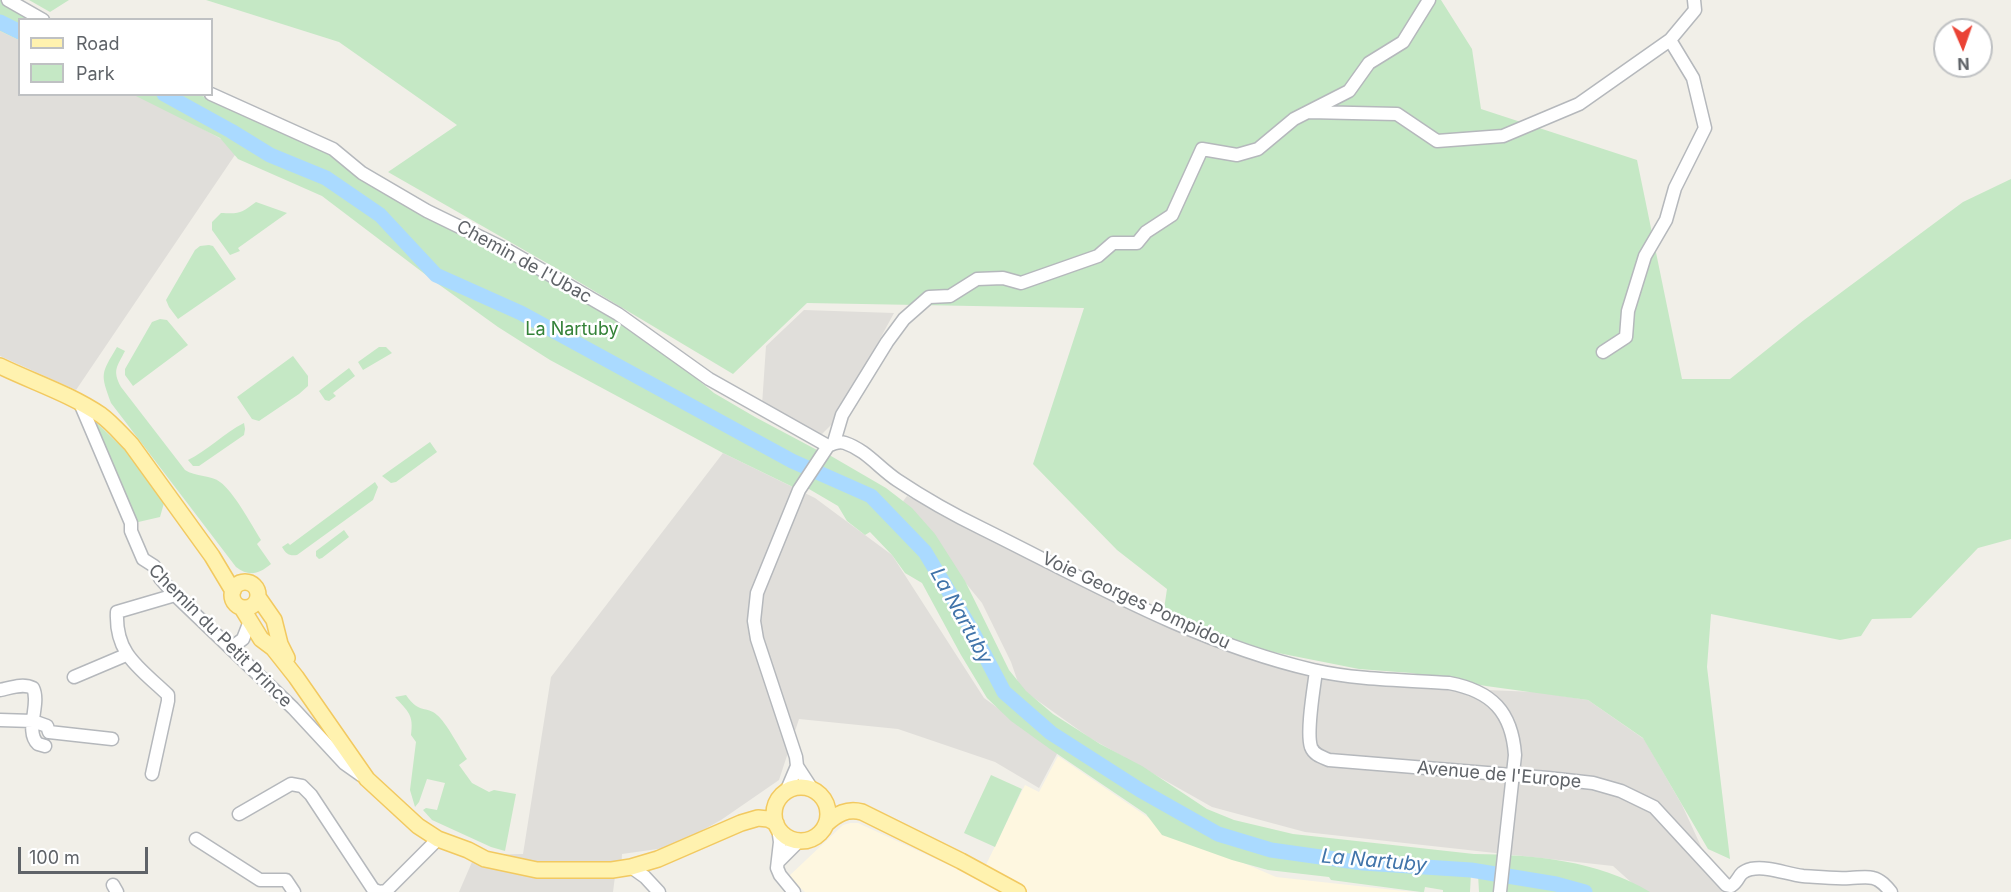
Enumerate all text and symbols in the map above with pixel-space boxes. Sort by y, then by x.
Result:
legend [18,18,213,96]
north arrow [1933,18,1993,78]
text: Road [76,33,119,54]
text: N [1957,54,1970,74]
text: Park [76,63,115,84]
street label: Chemin de l'Ubac [453,216,595,308]
park label: La Nartuby [525,319,619,341]
street label: Voie Georges Pompidou [1038,548,1234,654]
street label: Chemin du Petit Prince [144,560,296,712]
water label: La Nartuby [925,564,997,668]
street label: Avenue de l'Europe [1416,757,1582,793]
scale bar [21,835,152,873]
water label: La Nartuby [1320,844,1428,878]
text: 100 m [29,847,80,868]

